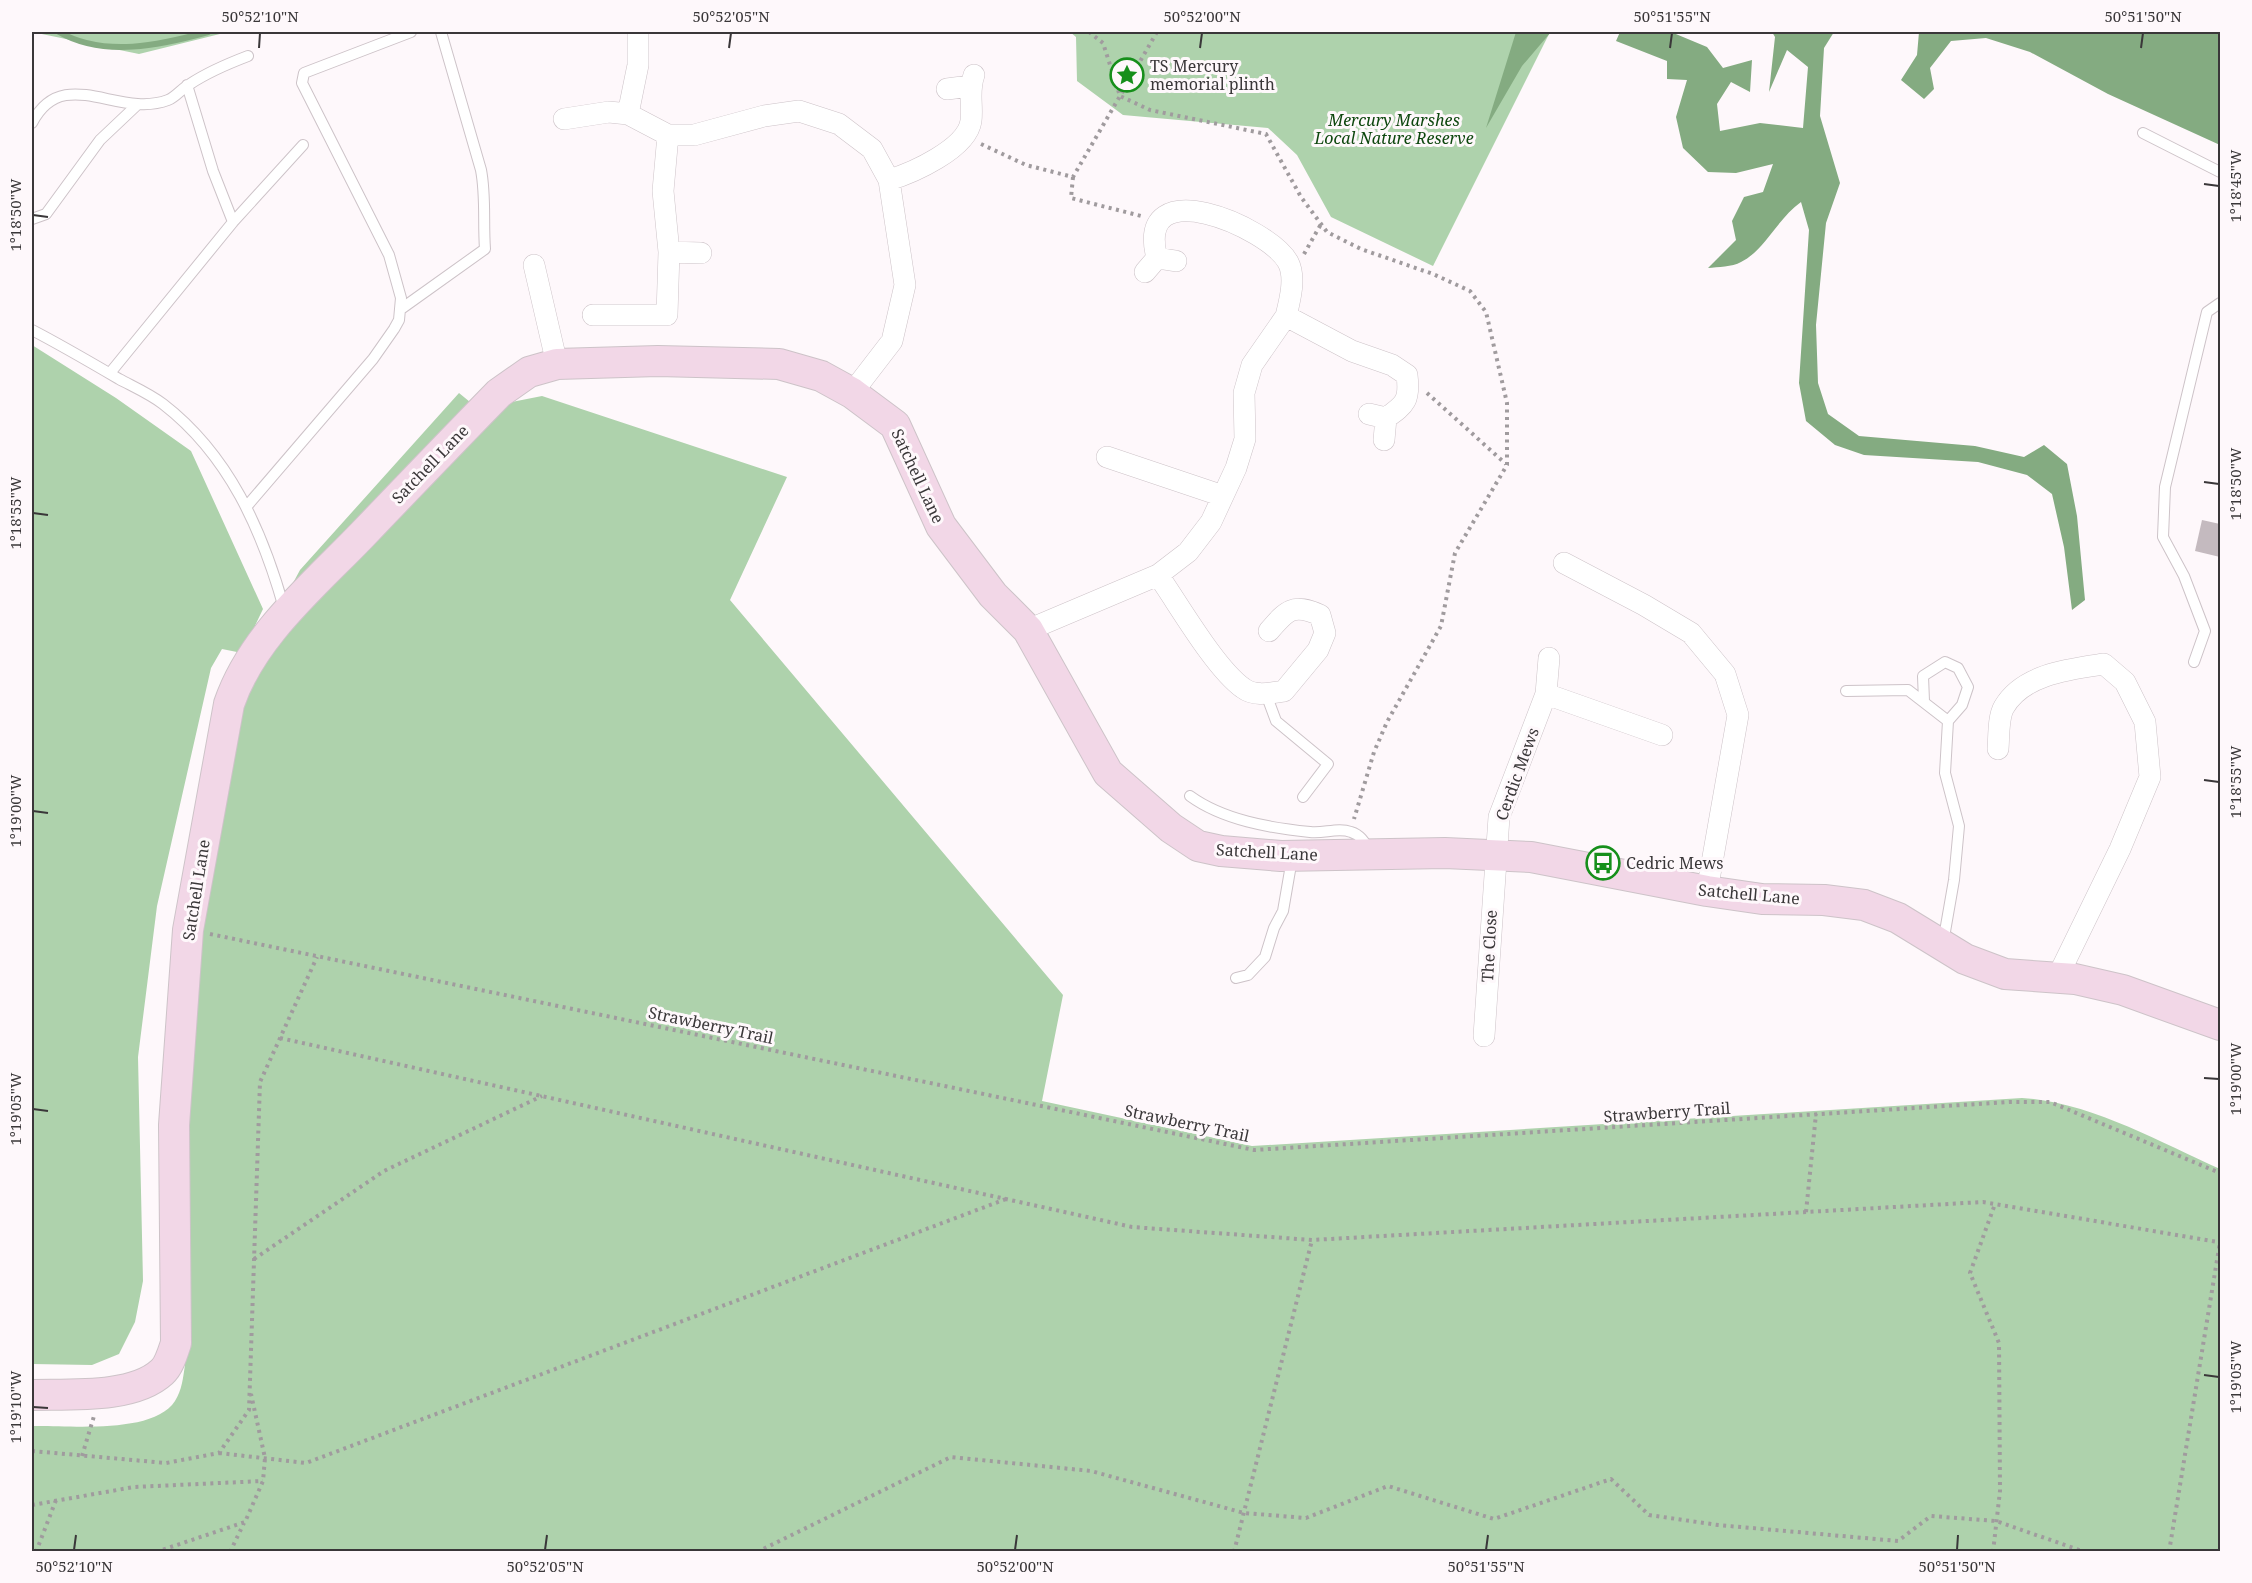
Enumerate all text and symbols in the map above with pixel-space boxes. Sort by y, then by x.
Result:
text: 50°52'10"N [221,6,299,26]
text: 50°52'05"N [692,6,770,26]
text: 50°52'00"N [1163,6,1241,26]
text: 50°51'55"N [1633,6,1711,26]
text: 50°51'50"N [2104,6,2182,26]
place label: TS Mercury memorial plinth [1150,55,1275,95]
place icon: TS Mercury memorial plinth [1109,57,1145,93]
park label: Mercury Marshes Local Nature Reserve [1313,109,1474,149]
text: 1°18'45"W [2225,149,2245,223]
text: 1°18'50"W [5,178,25,252]
street label: Satchell Lane [387,420,473,508]
street label: Satchell Lane [887,425,949,527]
text: 1°18'50"W [2225,447,2245,521]
text: 1°18'55"W [5,476,25,550]
street label: Cerdic Mews [1490,724,1544,824]
text: 1°18'55"W [2225,745,2245,819]
text: 1°19'00"W [5,774,25,848]
street label: Satchell Lane [177,838,215,942]
street label: Satchell Lane [1216,838,1318,866]
bus stop icon: Cedric Mews [1585,845,1621,881]
place label: Cedric Mews [1626,852,1723,874]
street label: Satchell Lane [1697,879,1801,909]
street label: The Close [1476,909,1502,983]
street label: Strawberry Trail [647,1001,775,1049]
text: 1°19'00"W [2225,1042,2245,1116]
text: 1°19'05"W [5,1072,25,1146]
street label: Strawberry Trail [1603,1097,1731,1127]
street label: Strawberry Trail [1123,1099,1251,1147]
text: 1°19'05"W [2225,1340,2245,1414]
text: 1°19'10"W [5,1370,25,1444]
text: 50°52'10"N [35,1556,113,1576]
text: 50°52'05"N [506,1556,584,1576]
text: 50°52'00"N [976,1556,1054,1576]
text: 50°51'55"N [1447,1556,1525,1576]
text: 50°51'50"N [1918,1556,1996,1576]

